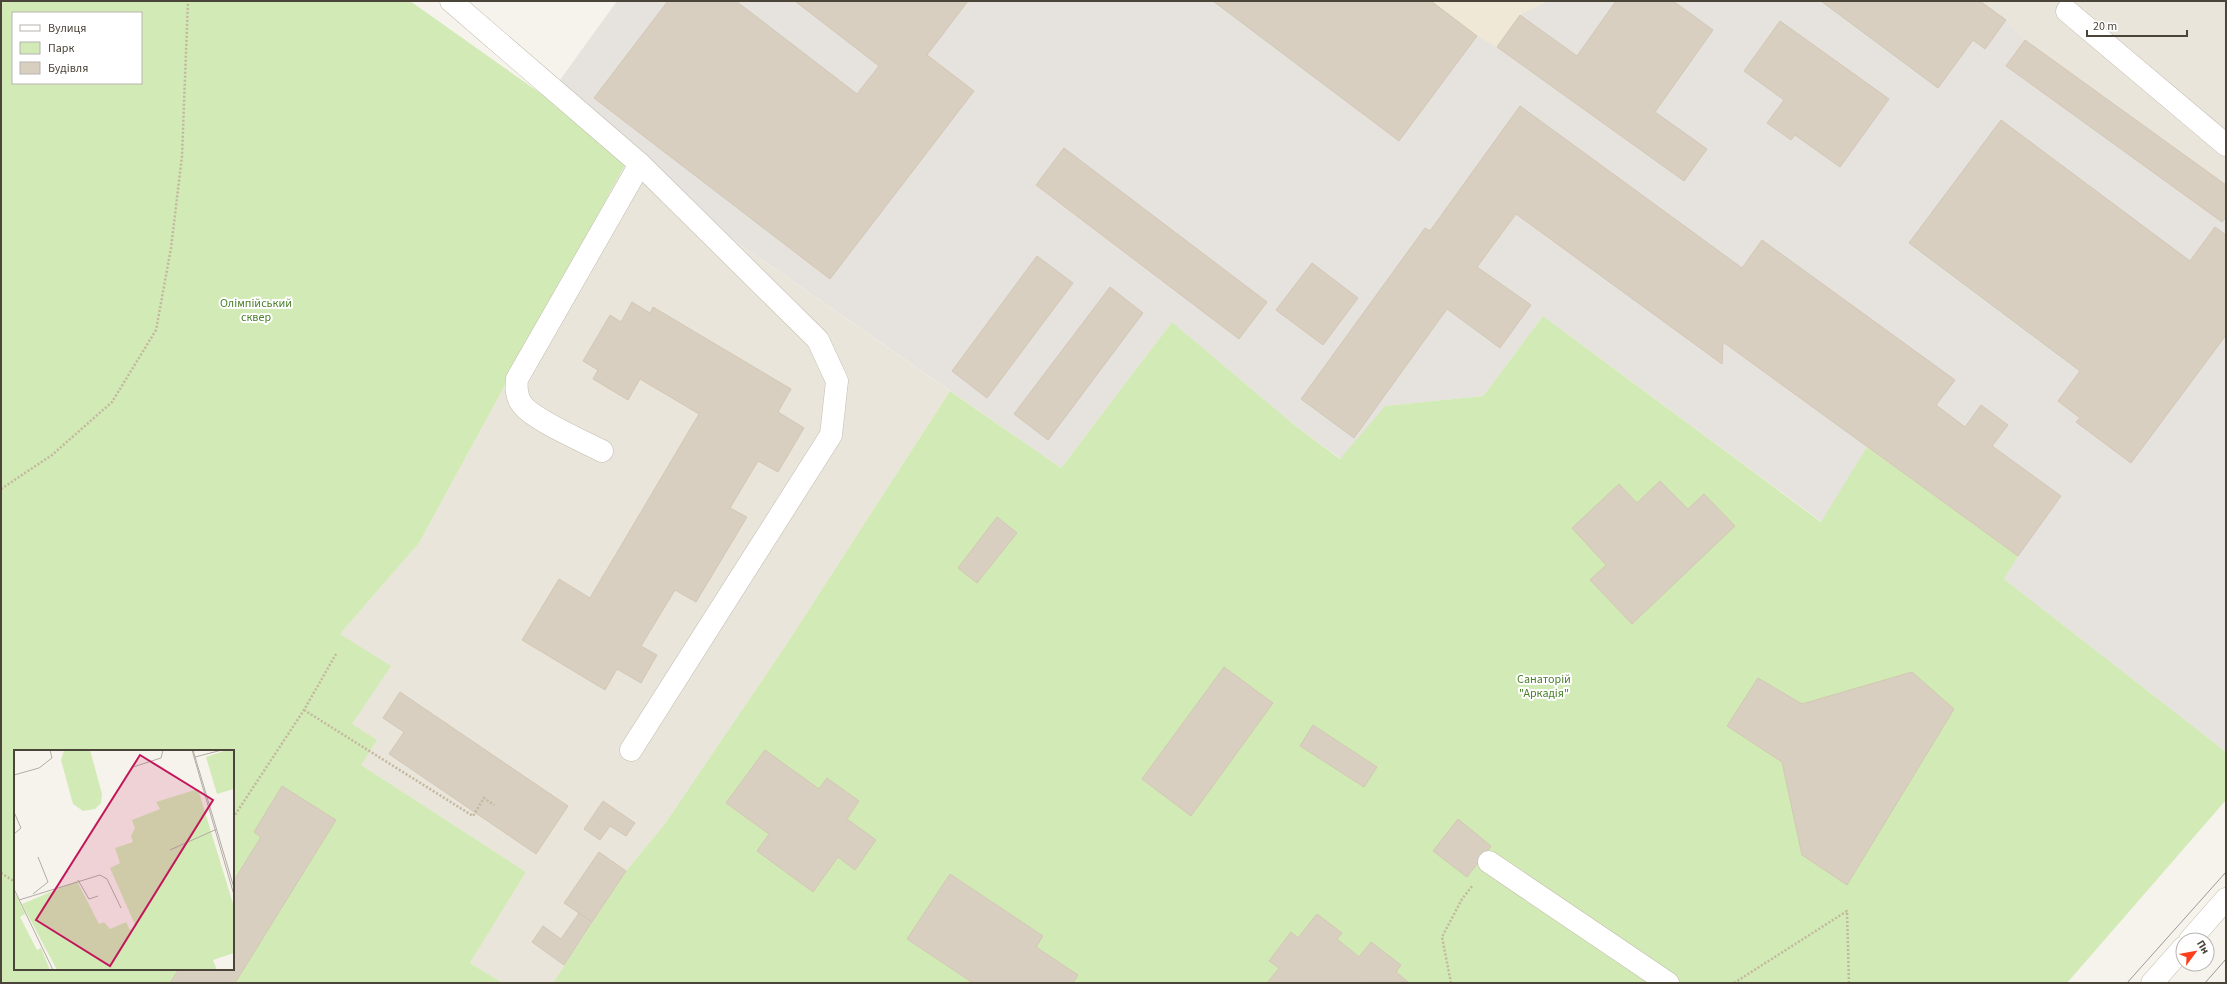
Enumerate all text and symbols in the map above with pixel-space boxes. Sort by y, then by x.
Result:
legend [12,12,142,84]
scale bar [2087,12,2187,38]
text: 20 m [2093,18,2117,35]
text: Вулиця [48,20,86,37]
text: Парк [48,40,74,57]
text: Будівля [48,60,88,77]
park label: Олімпійський сквер [220,295,292,326]
park label: Санаторій "Аркадія" [1517,671,1571,702]
inset map [14,750,234,970]
north arrow [2175,932,2215,972]
text: Пн [2193,937,2213,957]

